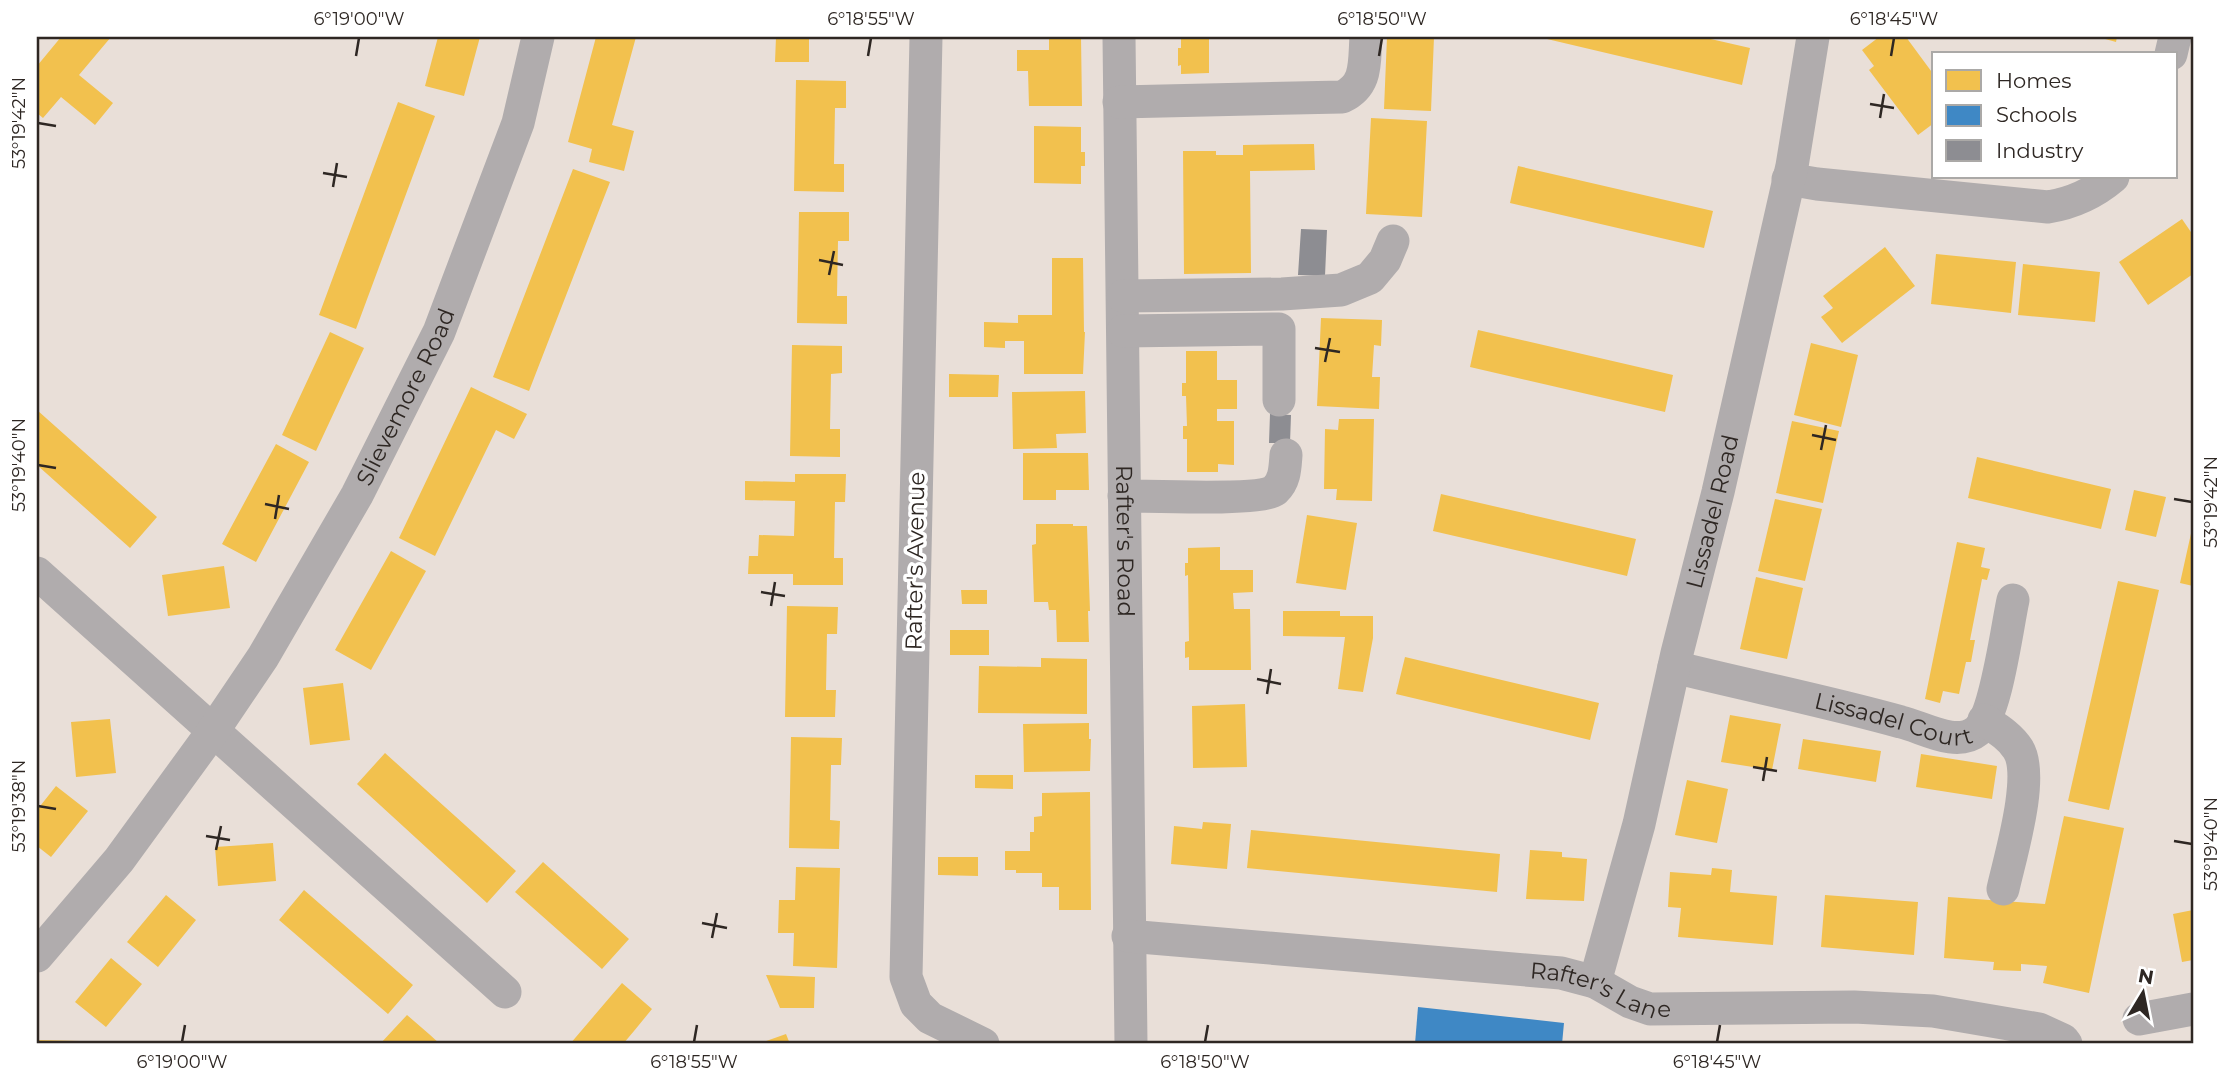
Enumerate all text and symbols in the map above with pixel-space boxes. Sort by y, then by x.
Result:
text: 6°19'00"W [314,8,404,30]
text: 6°18'55"W [827,8,915,30]
text: 6°18'50"W [1337,8,1427,30]
text: 6°18'45"W [1850,8,1938,30]
legend [1932,52,2178,178]
text: Homes [1996,68,2071,93]
text: 53°19'42"N [8,77,30,169]
text: Schools [1996,102,2077,127]
text: Industry [1996,138,2084,163]
street label: Slievemore Road [350,304,461,490]
text: 53°19'40"N [8,418,30,512]
street label: Lissadel Road [1680,432,1745,592]
text: 53°19'42"N [2200,456,2222,548]
street label: Rafter's Road [1110,465,1140,617]
street label: Rafter's Avenue [899,471,931,651]
street label: Lissadel Court [1812,686,1976,752]
text: 53°19'38"N [8,760,30,852]
text: 53°19'40"N [2200,797,2222,891]
street label: Rafter's Lane [1529,956,1671,1025]
north arrow [2108,958,2178,1028]
text: N [2136,964,2155,989]
text: 6°19'00"W [137,1051,227,1073]
text: 6°18'55"W [650,1051,738,1073]
text: 6°18'50"W [1160,1051,1250,1073]
text: 6°18'45"W [1673,1051,1761,1073]

